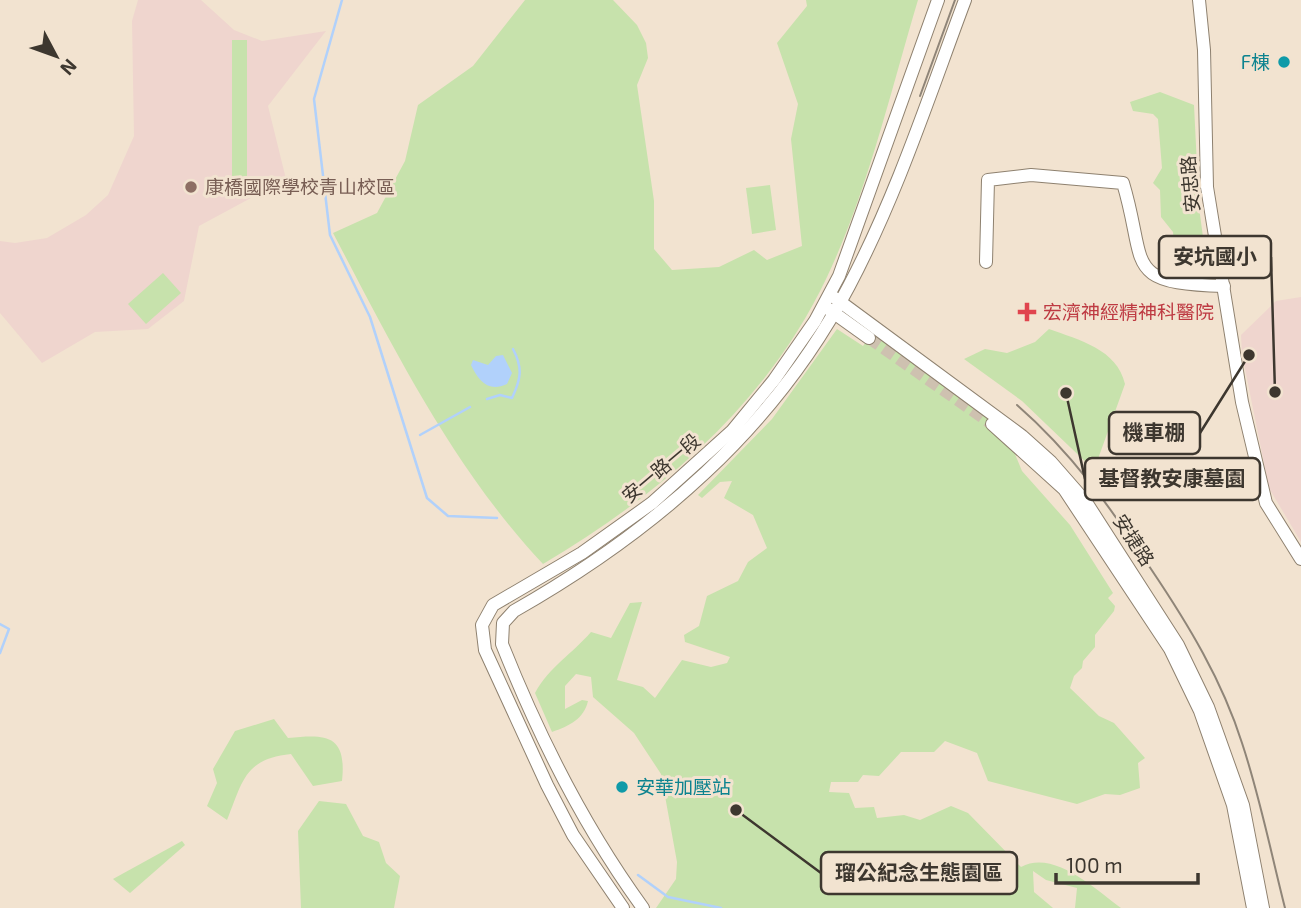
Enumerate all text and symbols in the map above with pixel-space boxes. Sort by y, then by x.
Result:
north arrow [21,21,91,91]
place label: F棟 [1241,50,1270,73]
marker: F棟 [1276,54,1292,70]
text: N [56,55,82,80]
street label: 安忠路 [1176,155,1203,213]
place label: 康橋國際學校青山校區 [205,175,395,198]
marker: 康橋國際學校青山校區 [183,179,199,195]
callout: 安坑國小 [1159,236,1271,278]
text: 安坑國小 [1173,243,1257,268]
place label: 宏濟神經精神科醫院 [1043,300,1214,323]
marker: 宏濟神經精神科醫院 [1017,302,1037,322]
callout: 機車棚 [1109,412,1200,454]
text: 機車棚 [1123,419,1186,444]
street label: 安一路一段 [617,428,704,507]
callout: 基督教安康墓園 [1085,458,1260,500]
text: 基督教安康墓園 [1099,465,1246,490]
street label: 安捷路 [1109,510,1160,570]
place label: 安華加壓站 [636,775,731,798]
marker: 安華加壓站 [614,779,630,795]
scale bar [1056,842,1198,886]
callout: 瑠公紀念生態園區 [821,852,1017,894]
text: 100 m [1066,852,1123,877]
text: 瑠公紀念生態園區 [835,859,1003,884]

